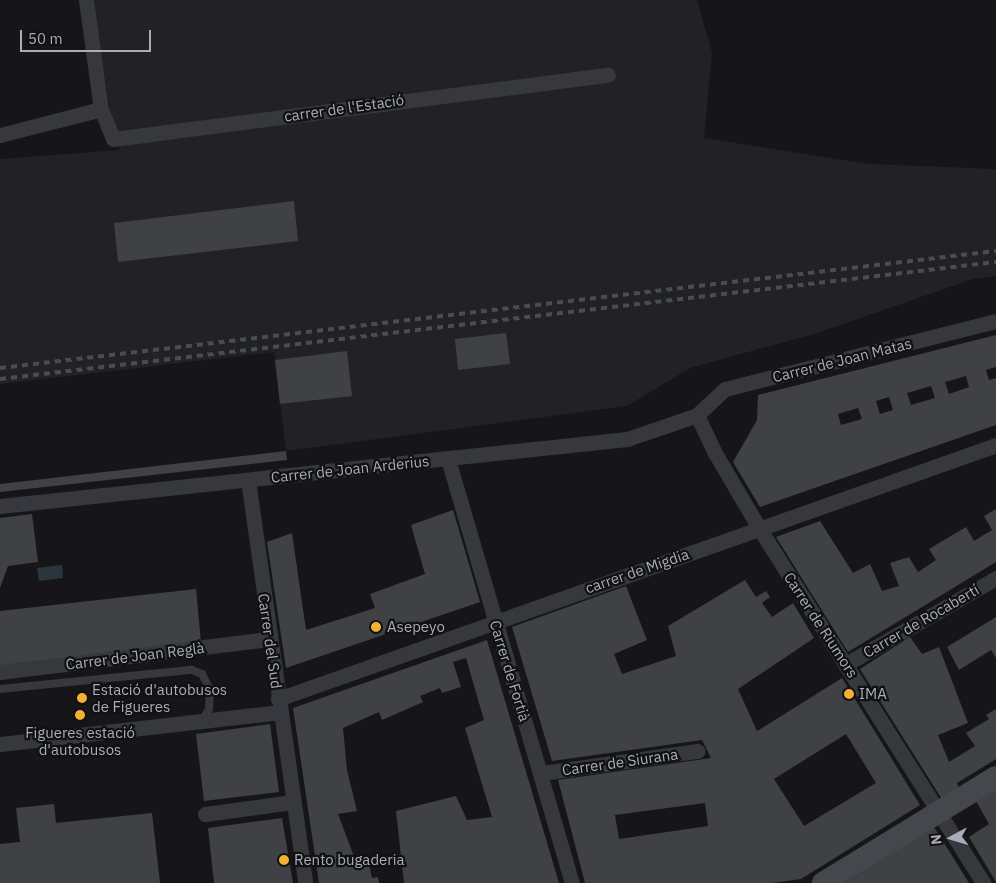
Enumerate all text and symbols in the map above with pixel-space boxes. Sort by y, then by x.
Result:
scale bar [22,20,154,52]
text: 50 m [28,29,63,48]
street label: carrer de l'Estació [283,91,405,125]
street label: Carrer de Joan Matas [770,334,914,386]
street label: Carrer de Joan Arderius [270,452,430,486]
street label: carrer de Migdia [583,545,691,597]
street label: Carrer de Riumors [780,569,862,681]
street label: Carrer de Rocabertí [860,580,982,662]
street label: Carrer del Sud [254,592,286,690]
place label: Asepeyo [387,618,445,636]
street label: Carrer de Fortià [486,618,534,724]
marker: Asepeyo [369,620,383,634]
street label: Carrer de Joan Reglà [65,639,205,673]
place label: Estació d'autobusos de Figueres [92,680,227,715]
place label: IMA [859,685,887,703]
marker: IMA [843,688,855,700]
marker: Estació d'autobusos de Figueres [76,692,88,704]
marker: Figueres estació d'autobusos [74,709,86,721]
place label: Figueres estació d'autobusos [25,723,135,758]
street label: Carrer de Siurana [561,745,679,779]
north arrow [926,813,976,863]
text: N [927,834,946,846]
place label: Rento bugaderia [294,851,405,869]
marker: Rento bugaderia [278,854,290,866]

